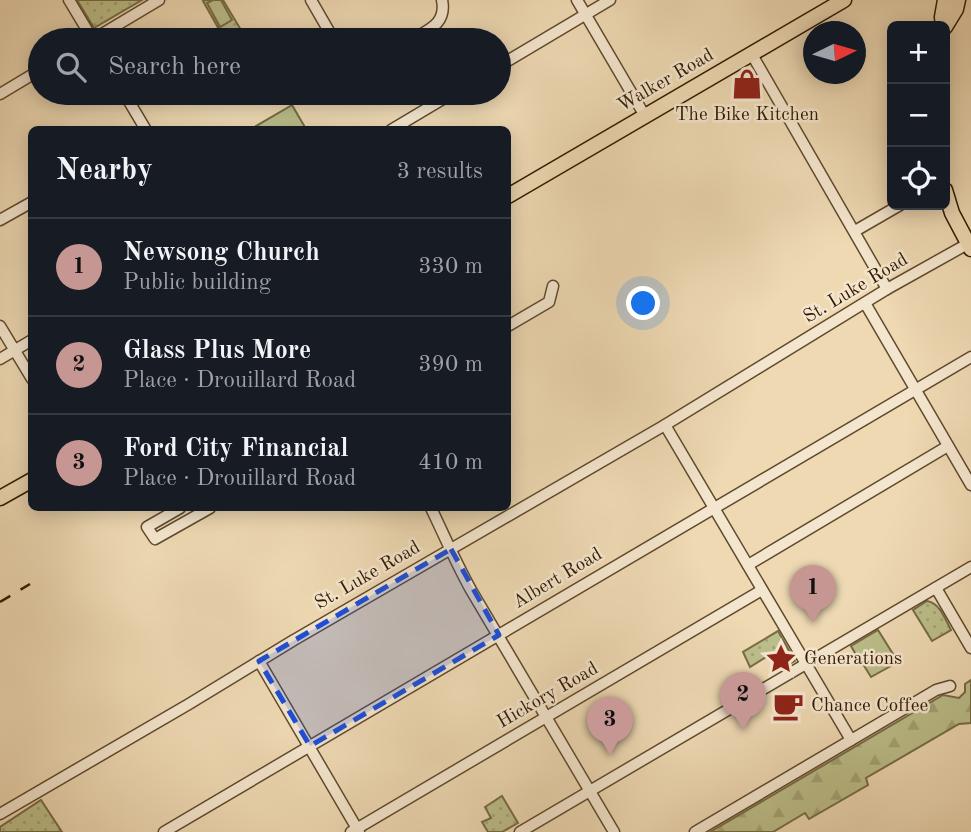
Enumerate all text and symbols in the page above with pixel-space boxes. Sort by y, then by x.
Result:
north arrow [803,21,866,84]
map controls [887,21,950,210]
button: + [887,21,950,84]
search box [28,28,511,105]
street label: Walker Road [615,46,717,116]
icon: search [52,48,90,86]
text: Search here [108,54,241,80]
shop icon: The Bike Kitchen [730,67,764,101]
button: − [887,84,950,147]
place label: The Bike Kitchen [675,106,819,125]
button: locate [887,147,950,210]
text: Nearby [56,156,153,186]
text: 3 results [397,160,483,183]
text: Newsong Church [123,240,320,266]
street label: St. Luke Road [800,250,912,328]
text: 1 [72,255,86,278]
text: 330 m [418,255,483,278]
text: Public building [123,271,271,294]
your location [626,286,660,320]
text: Glass Plus More [123,338,311,364]
text: 2 [72,353,86,376]
text: 390 m [418,353,483,376]
text: Place · Drouillard Road [123,369,356,392]
text: Ford City Financial [123,436,348,462]
text: 3 [72,451,86,474]
text: 410 m [418,451,483,474]
text: Place · Drouillard Road [123,467,356,490]
street label: St. Luke Road [312,538,424,614]
street label: Albert Road [510,545,606,613]
pin: 1 [790,565,836,623]
place icon: Generations [764,642,798,676]
place label: Generations [804,650,902,669]
street label: Hickory Road [494,659,602,733]
pin: 2 [720,672,766,730]
cafe icon: Chance Coffee [771,689,805,723]
pin: 3 [587,697,633,755]
place label: Chance Coffee [811,697,928,716]

